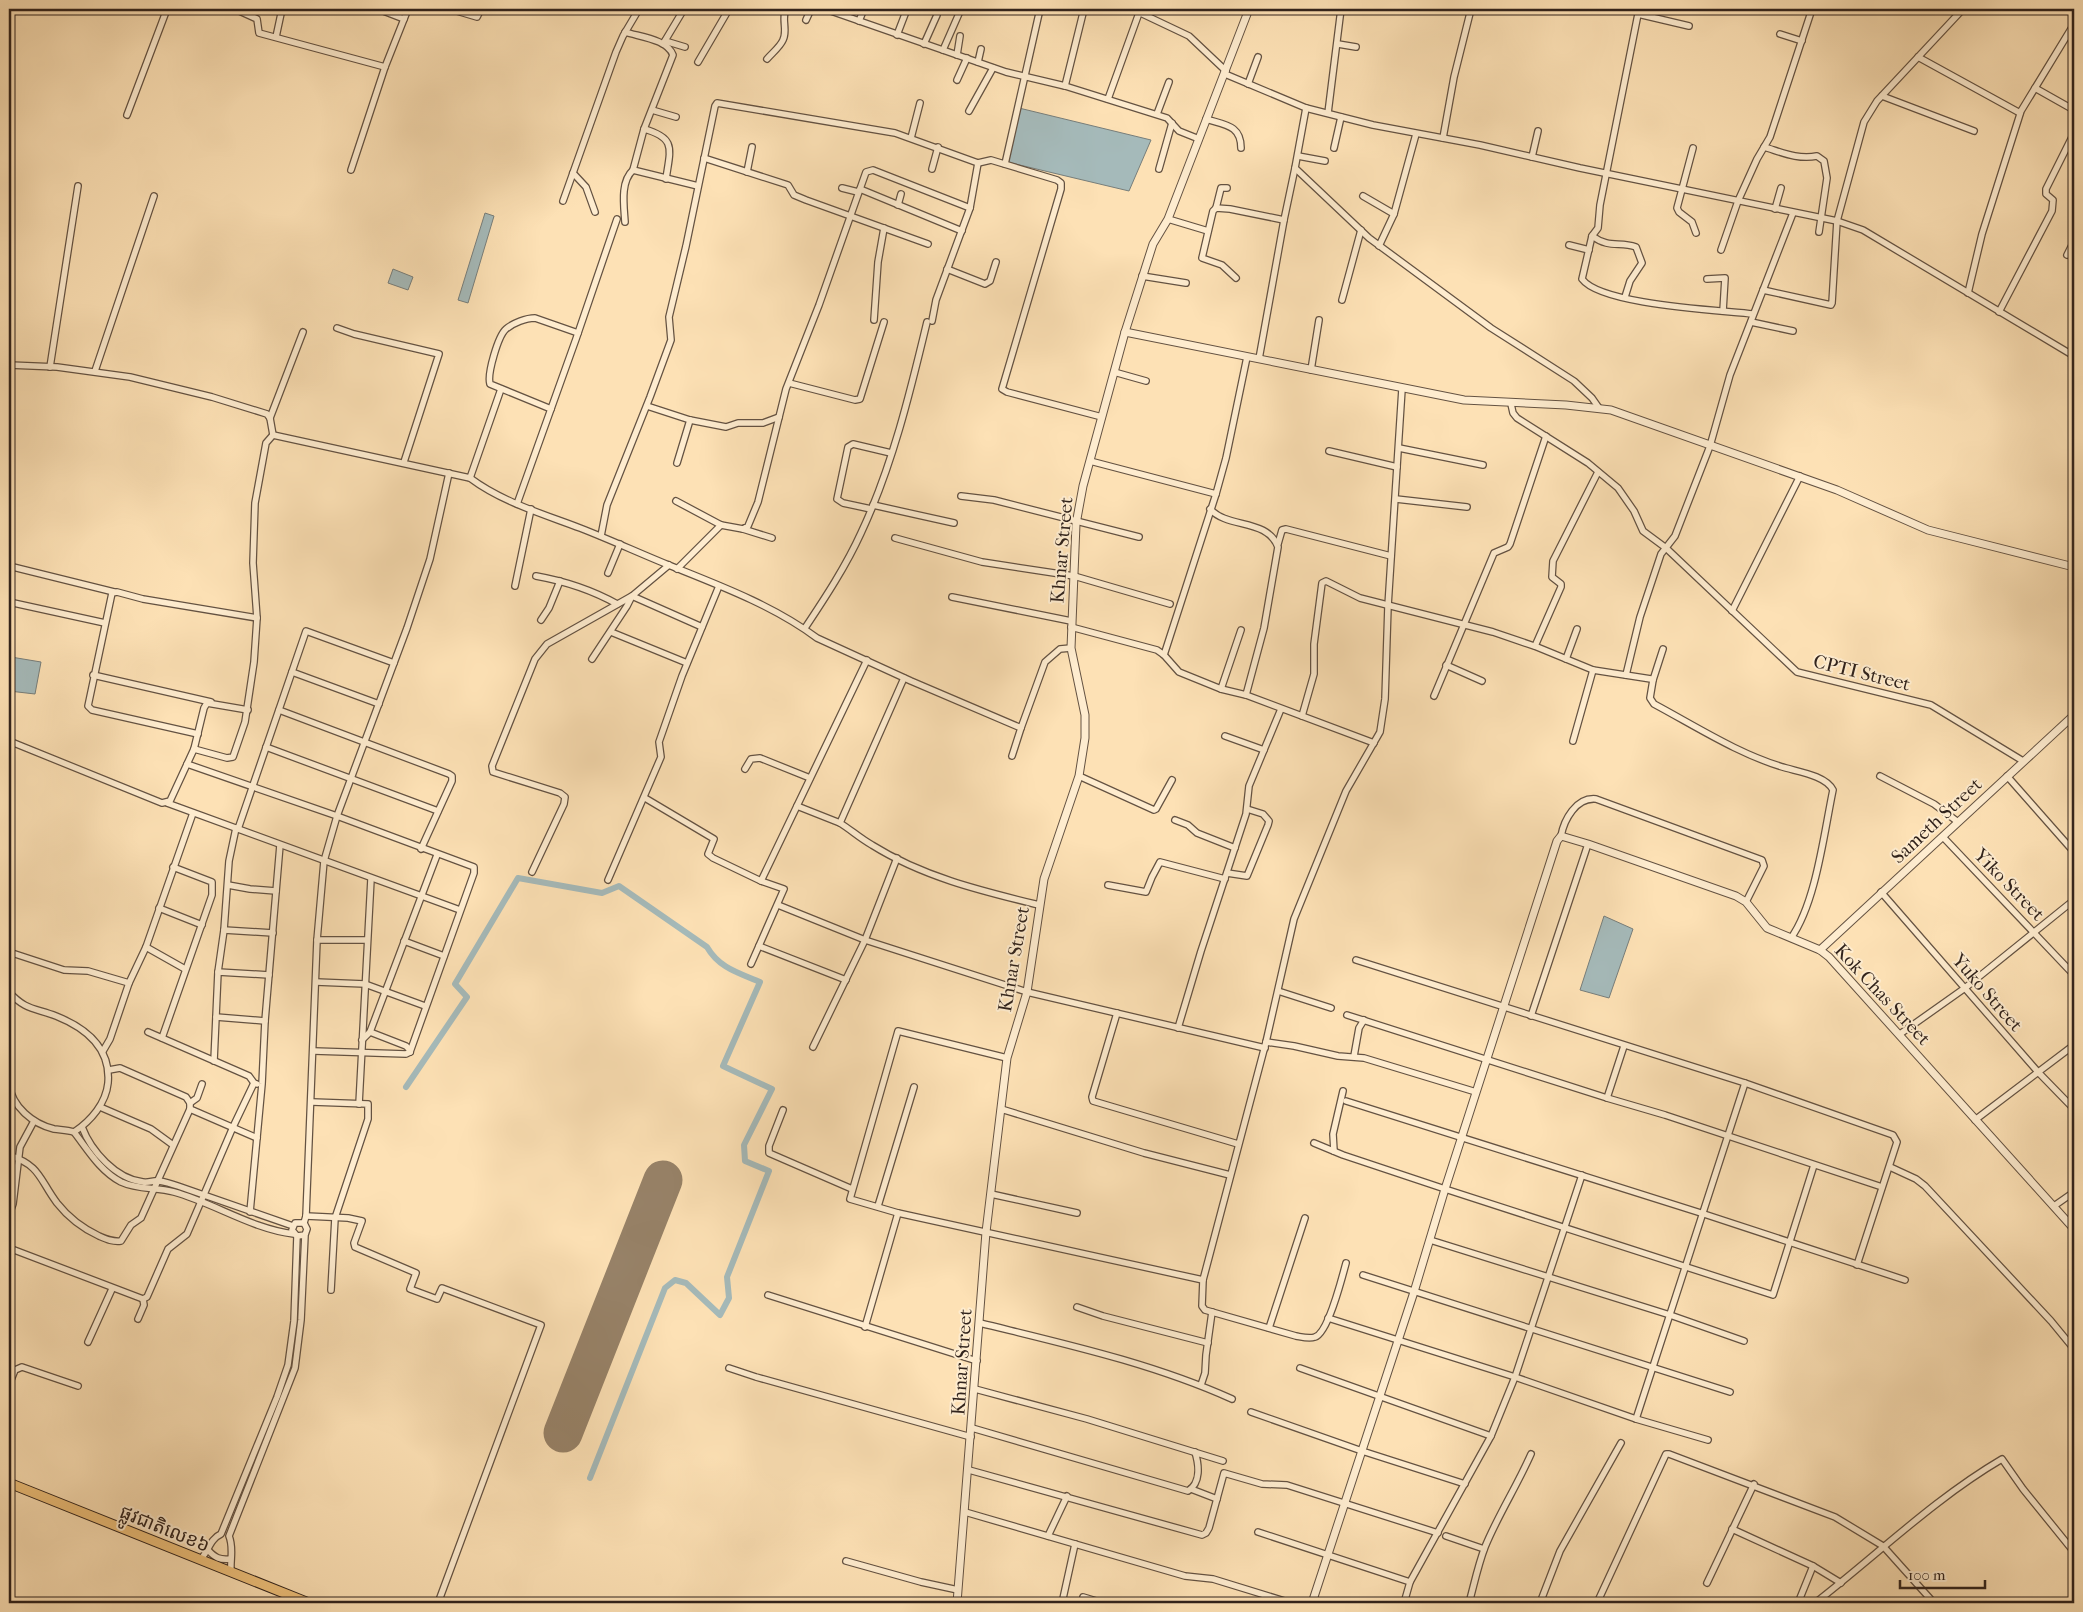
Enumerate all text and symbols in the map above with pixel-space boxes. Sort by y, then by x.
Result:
street label: Khnar Street [1046,496,1078,604]
street label: CPTI Street [1811,650,1913,696]
street label: Sameth Street [1887,773,1987,868]
street label: Yiko Street [1969,843,2049,925]
street label: Khnar Street [994,905,1034,1014]
street label: Kok Chas Street [1830,940,1935,1050]
street label: Yuko Street [1947,949,2027,1036]
street label: Khnar Street [947,1308,977,1416]
street label: ផ្លូវជាតិលេខ៦ [114,1501,213,1562]
scale bar [1900,1557,1986,1589]
text: 100 m [1908,1566,1946,1584]

